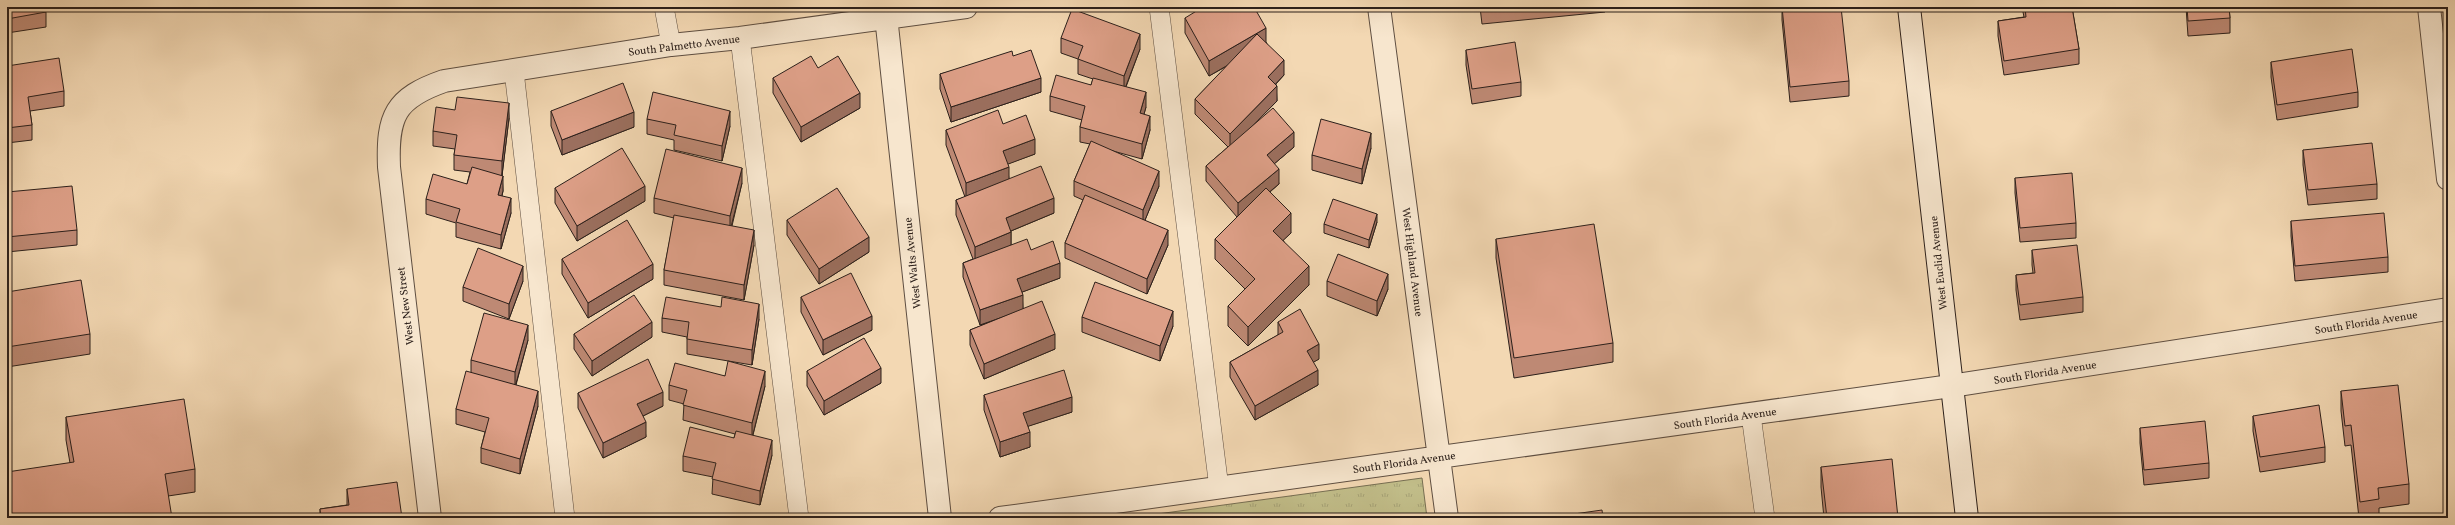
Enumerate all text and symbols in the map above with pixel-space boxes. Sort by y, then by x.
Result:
street label: South Palmetto Avenue [627,32,741,61]
street label: West Highland Avenue [1397,207,1426,318]
street label: West Euclid Avenue [1927,215,1952,311]
street label: West Walts Avenue [901,217,926,309]
street label: West New Street [394,266,419,346]
street label: South Florida Avenue [2314,308,2419,339]
street label: South Florida Avenue [1993,358,2098,389]
street label: South Florida Avenue [1673,405,1778,434]
street label: South Florida Avenue [1352,449,1457,478]

